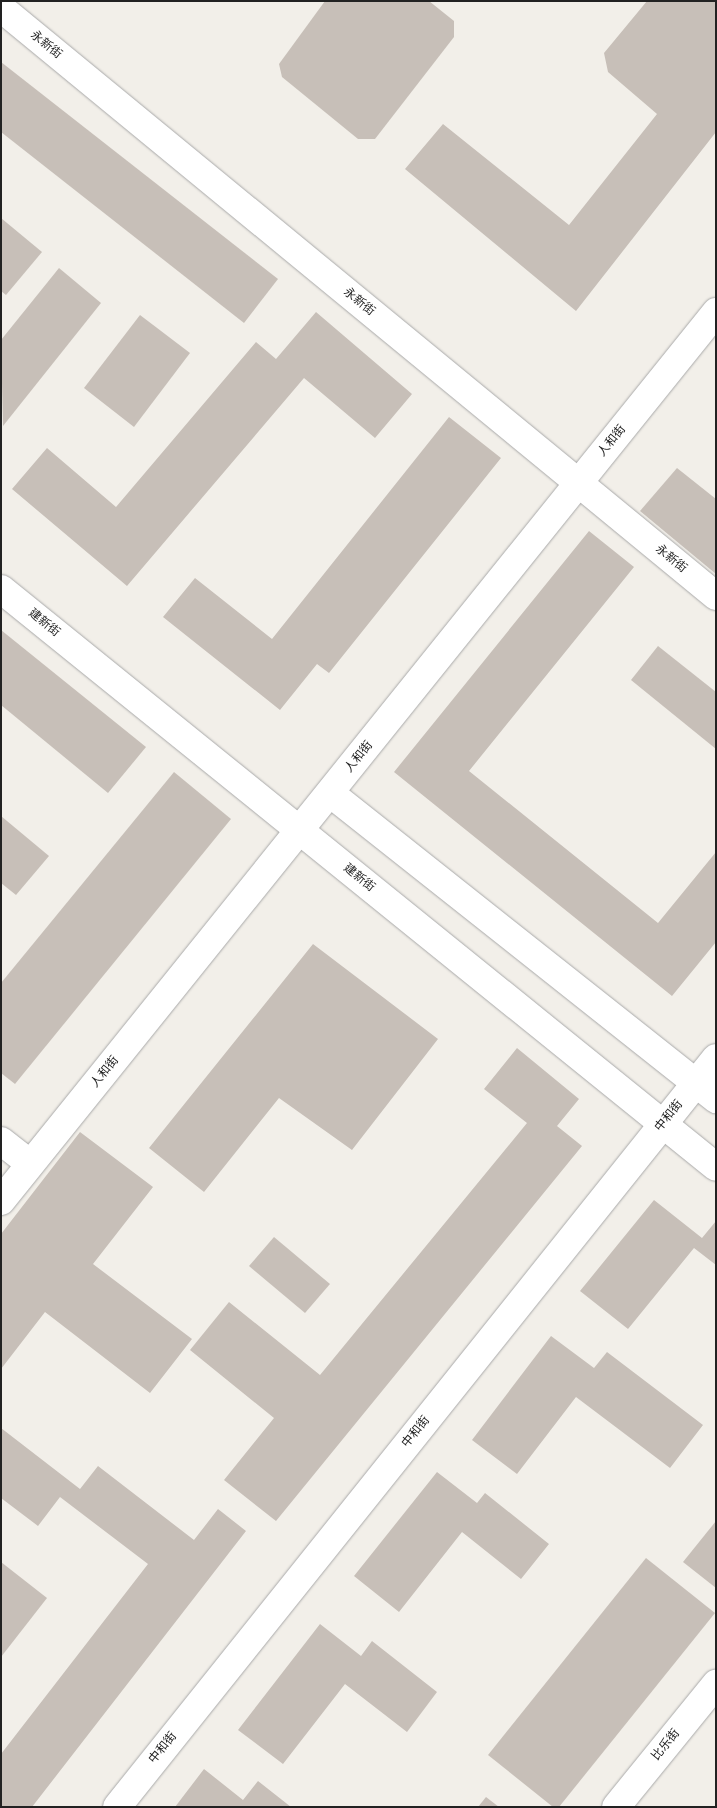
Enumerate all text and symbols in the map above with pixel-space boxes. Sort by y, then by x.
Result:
street label: 永新街 [27,28,65,62]
street label: 永新街 [340,285,378,319]
street label: 人和街 [595,422,629,460]
street label: 永新街 [652,542,690,576]
street label: 建新街 [25,606,63,640]
street label: 人和街 [342,738,376,776]
street label: 建新街 [340,861,378,895]
street label: 人和街 [88,1053,122,1091]
street label: 中和街 [652,1097,686,1135]
street label: 中和街 [399,1413,433,1451]
street label: 比乐街 [649,1726,683,1764]
street label: 中和街 [146,1729,180,1767]

